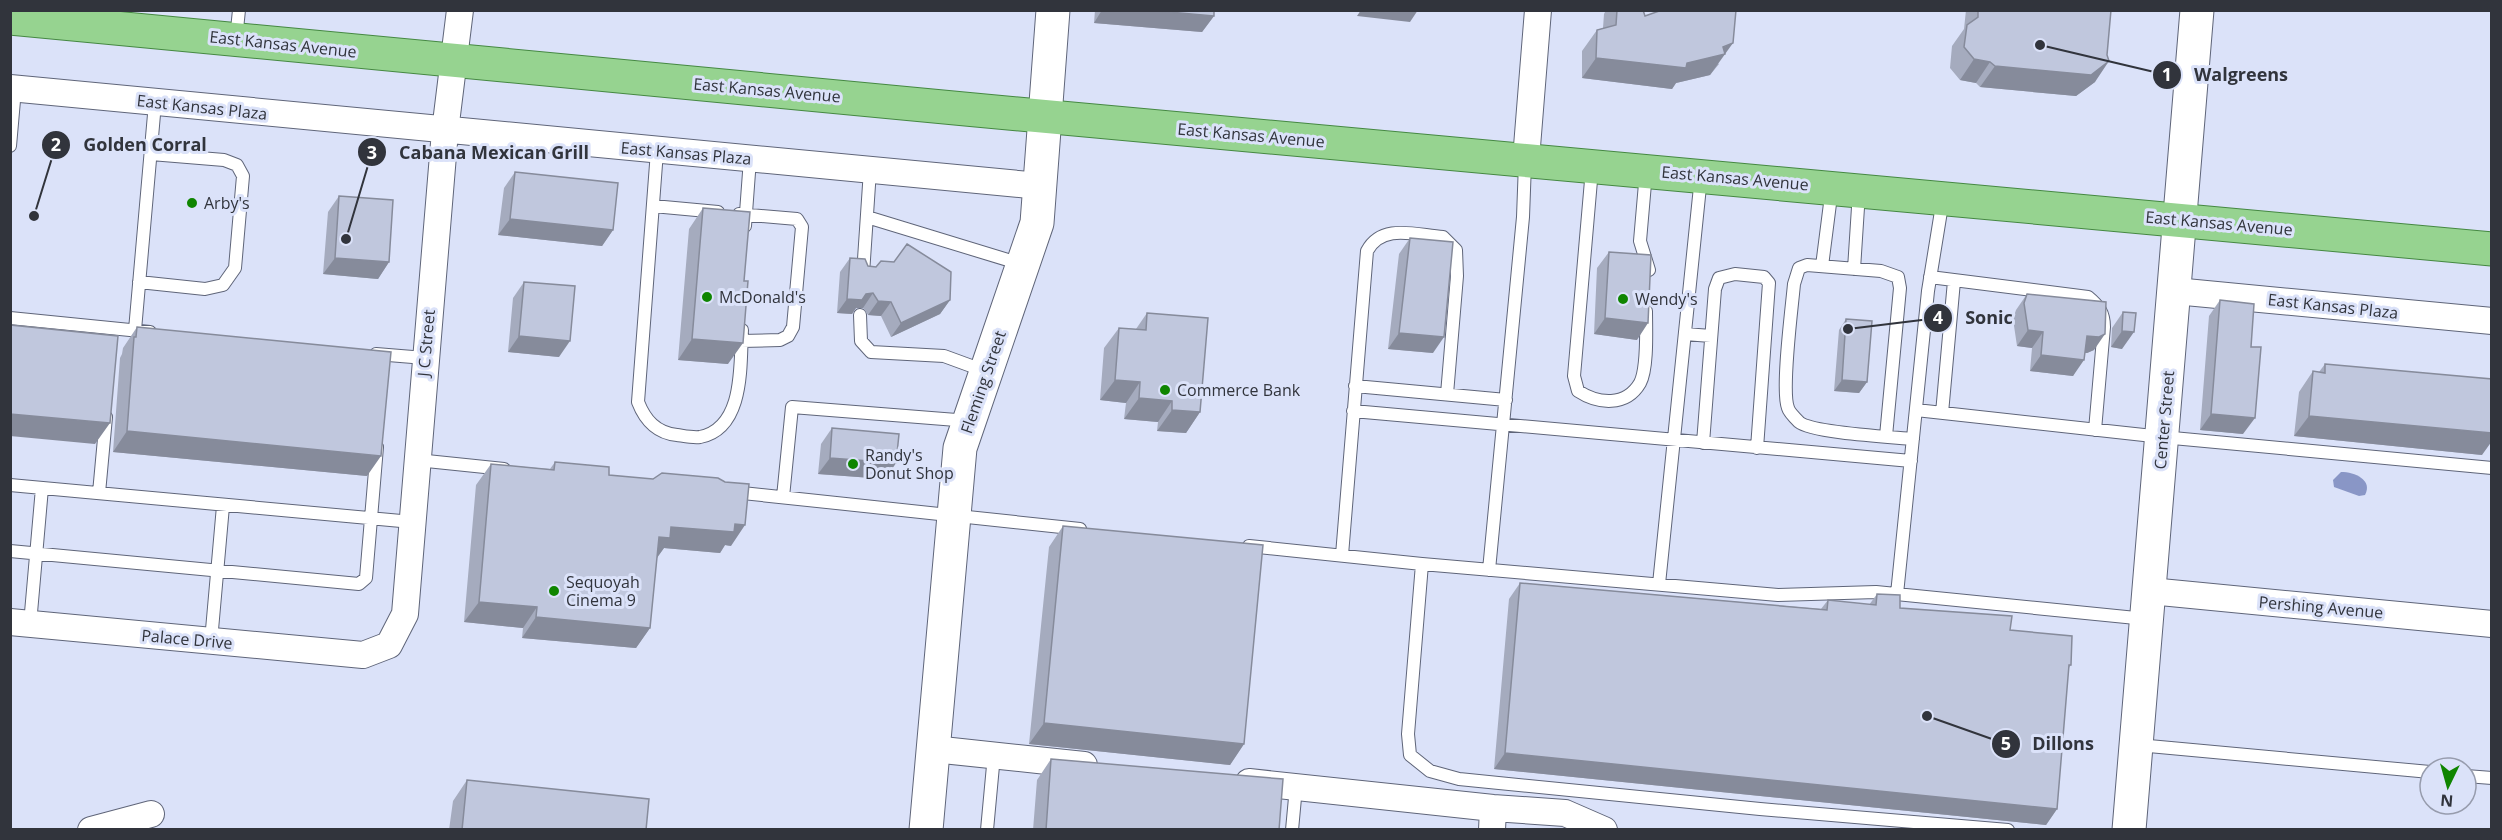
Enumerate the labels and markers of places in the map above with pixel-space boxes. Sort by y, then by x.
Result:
callout: Walgreens [2152,57,2301,93]
callout: Golden Corral [41,127,218,163]
callout: Cabana Mexican Grill [357,134,601,170]
place label: Arby's [204,192,250,214]
marker: Arby's [185,196,199,210]
place label: McDonald's [719,286,806,308]
place label: Wendy's [1635,288,1698,310]
marker: McDonald's [700,290,714,304]
marker: Wendy's [1616,292,1630,306]
callout: Sonic [1923,300,2024,336]
place label: Commerce Bank [1177,379,1301,401]
marker: Commerce Bank [1158,383,1172,397]
place label: Randy's Donut Shop [865,444,954,484]
marker: Randy's Donut Shop [846,457,860,471]
place label: Sequoyah Cinema 9 [566,571,640,611]
marker: Sequoyah Cinema 9 [547,584,561,598]
callout: Dillons [1991,726,2106,762]

